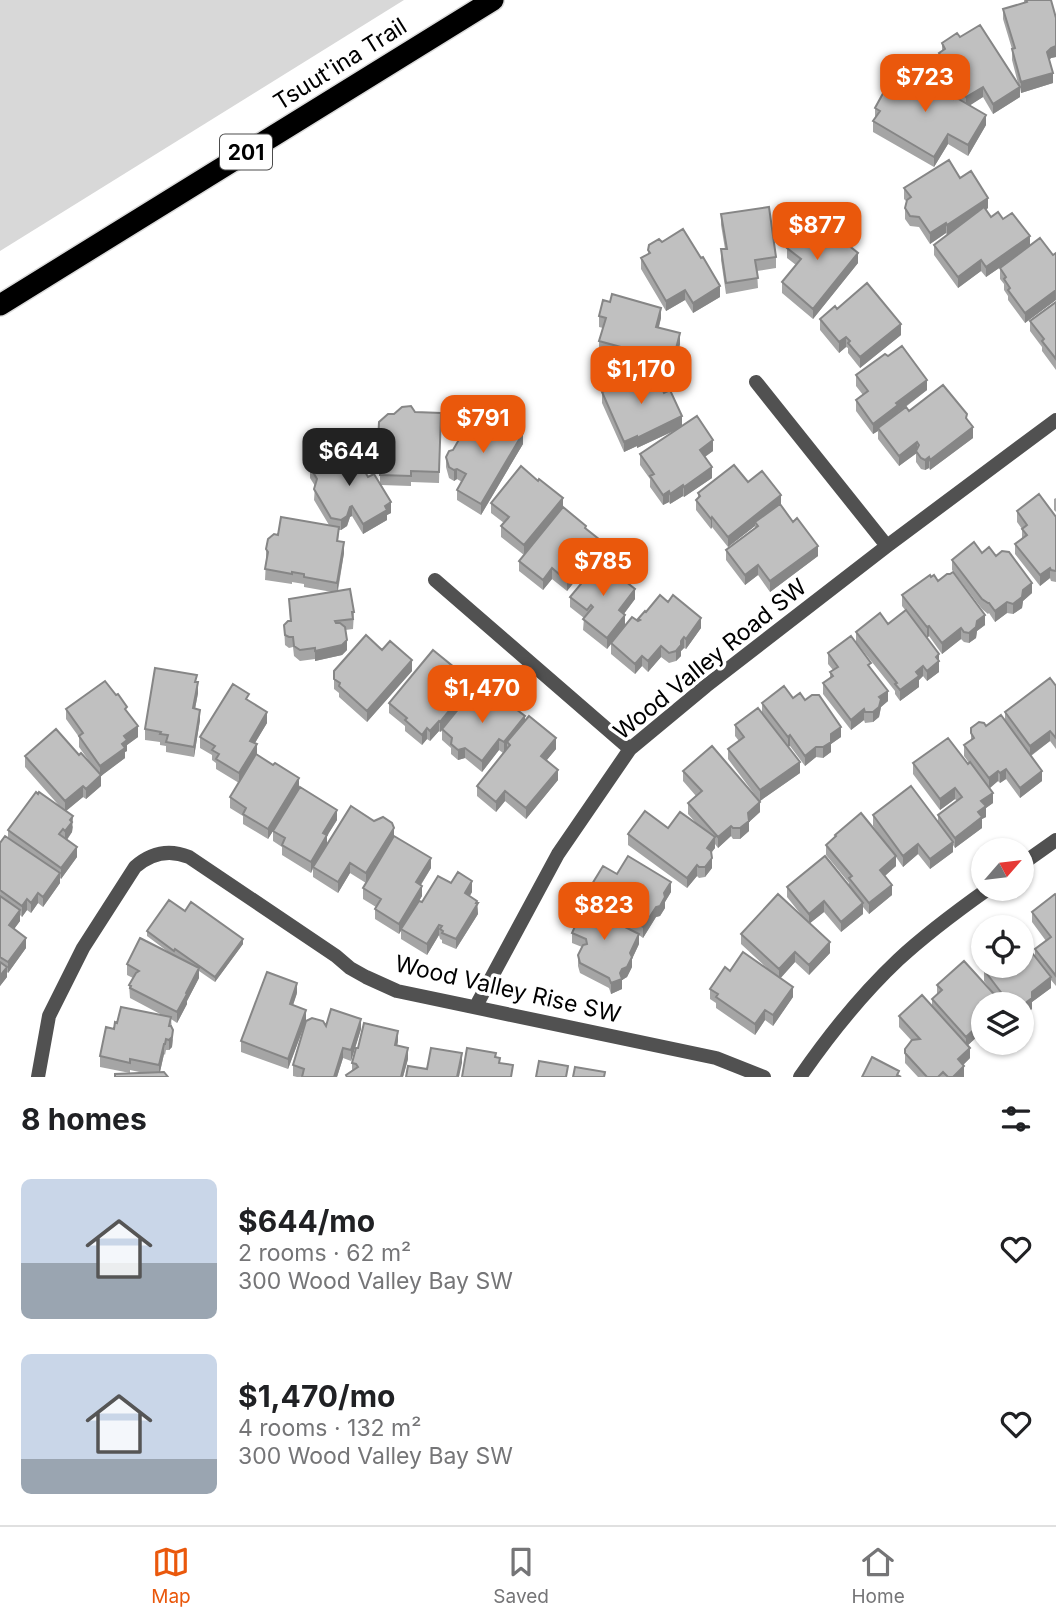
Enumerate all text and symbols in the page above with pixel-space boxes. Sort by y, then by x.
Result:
street label: Tsuut'ina Trail [268,12,412,116]
pin: $723 [884,54,966,114]
text: $723 [896,63,954,91]
road number: 201 [220,134,272,170]
pin: $877 [776,202,858,262]
text: $877 [788,211,846,239]
pin: $1,170 [584,346,698,406]
text: $1,170 [606,355,676,383]
pin: $791 [442,396,524,455]
text: $791 [456,404,510,432]
pin: $644 [308,428,390,488]
text: $644 [318,437,380,465]
pin: $785 [562,538,644,598]
text: $785 [574,547,632,575]
street label: Wood Valley Road SW [608,572,812,745]
pin: $1,470 [425,666,539,725]
text: $1,470 [444,674,520,702]
north arrow [971,838,1034,901]
map controls [971,838,1034,1055]
pin: $823 [563,883,645,942]
text: $823 [574,891,634,919]
button: locate [971,915,1034,978]
street label: Wood Valley Rise SW [393,949,624,1029]
button: layers [971,992,1034,1055]
icon: filters [997,1100,1035,1138]
text: 8 homes [21,1101,147,1137]
text: $644/mo [238,1203,375,1239]
icon: home [77,1207,161,1291]
icon: heart [997,1230,1035,1268]
text: 2 rooms · 62 m² [238,1239,411,1267]
text: 300 Wood Valley Bay SW [238,1267,513,1295]
text: $1,470/mo [238,1378,396,1414]
icon: home [77,1382,161,1466]
icon: heart [997,1405,1035,1443]
text: 4 rooms · 132 m² [238,1414,421,1442]
text: 300 Wood Valley Bay SW [238,1442,513,1470]
tab: Map [151,1543,191,1608]
tab: Saved [493,1543,549,1608]
tab: Home [851,1543,905,1608]

